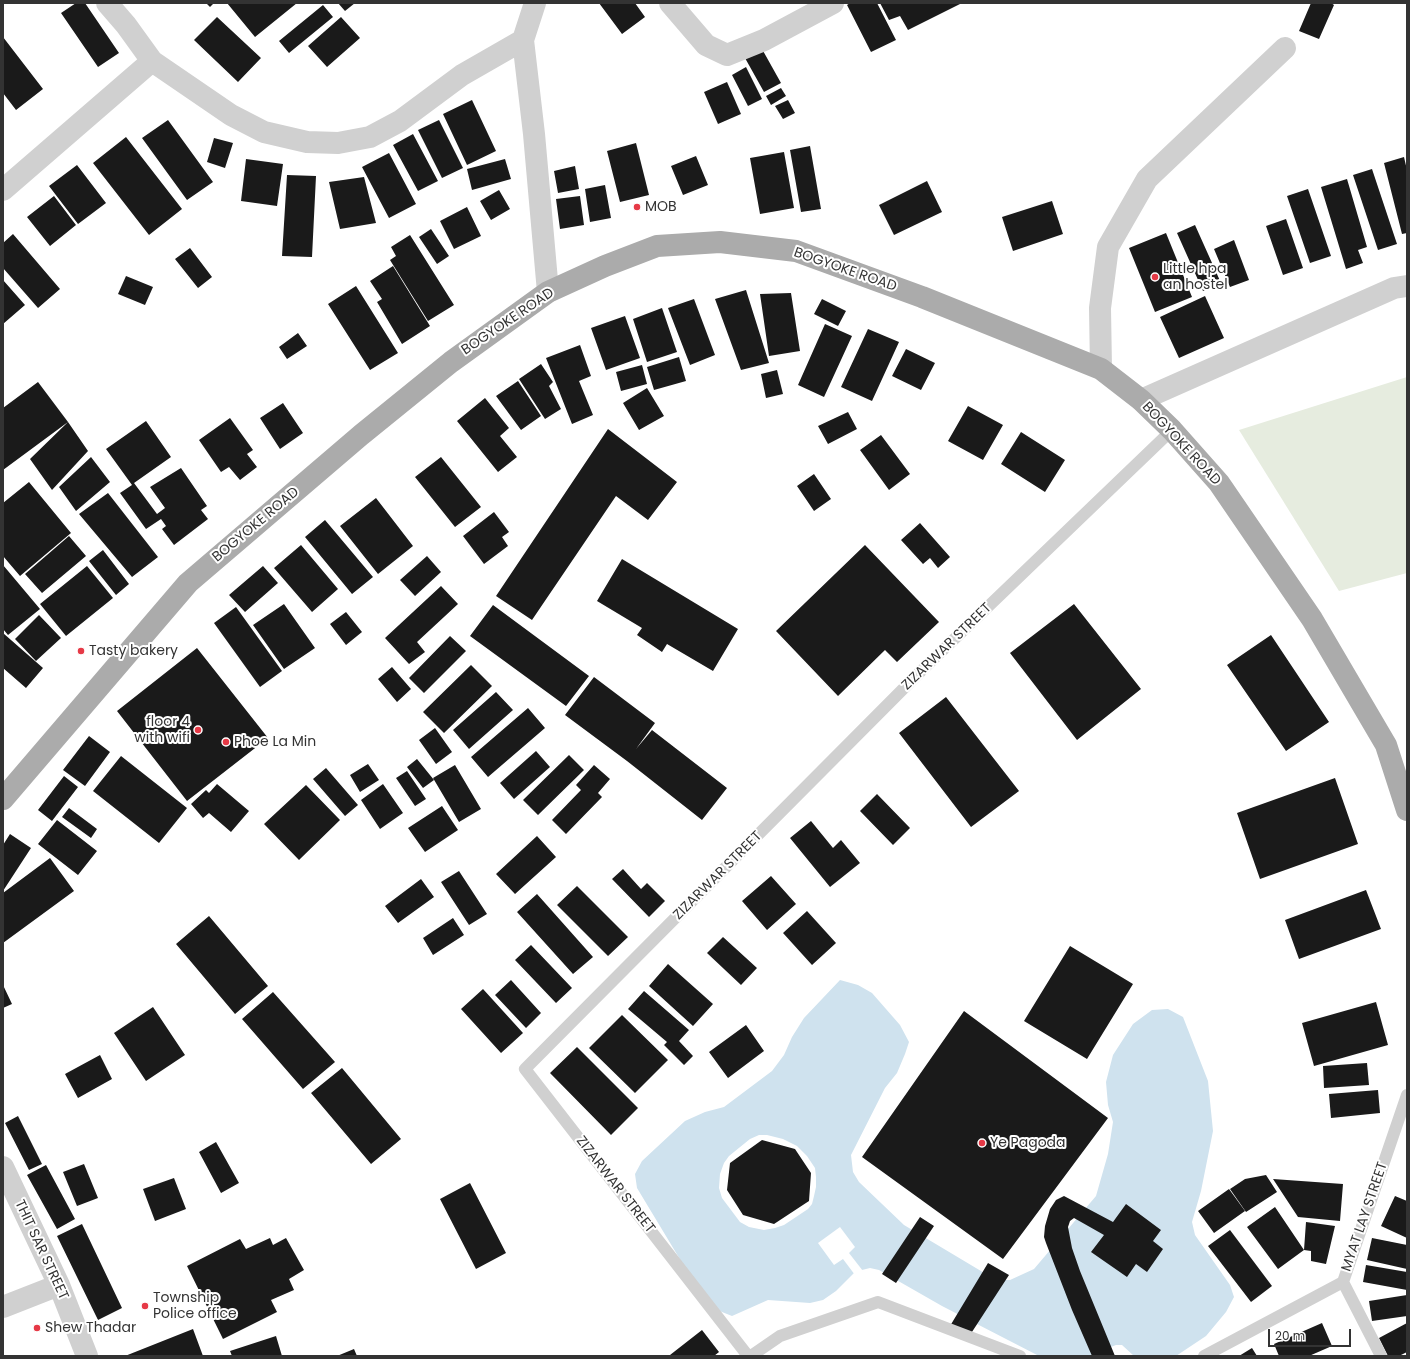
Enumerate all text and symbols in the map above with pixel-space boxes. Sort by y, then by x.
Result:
place label: MOB [645,199,677,215]
marker: MOB [632,202,642,212]
street label: BOGYOKE ROAD [791,245,899,295]
place label: Little hpa an hostel [1163,261,1228,294]
marker: Little hpa an hostel [1150,272,1160,282]
street label: BOGYOKE ROAD [459,285,557,359]
street label: BOGYOKE ROAD [1138,399,1224,489]
street label: BOGYOKE ROAD [209,484,303,566]
street label: ZIZARWAR STREET [899,600,995,694]
place label: Tasty bakery [89,643,178,659]
marker: Tasty bakery [76,646,86,656]
place label: floor 4 with wifi [134,714,190,746]
marker: floor 4 with wifi [193,725,203,735]
place label: Phoe La Min [234,734,316,750]
marker: Phoe La Min [221,737,231,747]
street label: ZIZARWAR STREET [670,828,766,924]
street label: ZIZARWAR STREET [572,1133,658,1237]
place label: Ye Pagoda [990,1135,1066,1151]
marker: Ye Pagoda [977,1138,987,1148]
street label: MYAT LAY STREET [1338,1160,1392,1274]
street label: THIT SAR STREET [11,1197,71,1303]
place label: Township Police office [153,1290,237,1322]
marker: Township Police office [140,1301,150,1311]
place label: Shew Thadar [45,1320,136,1336]
scale bar [1270,1321,1353,1347]
marker: Shew Thadar [32,1323,42,1333]
text: 20 m [1275,1327,1305,1344]

